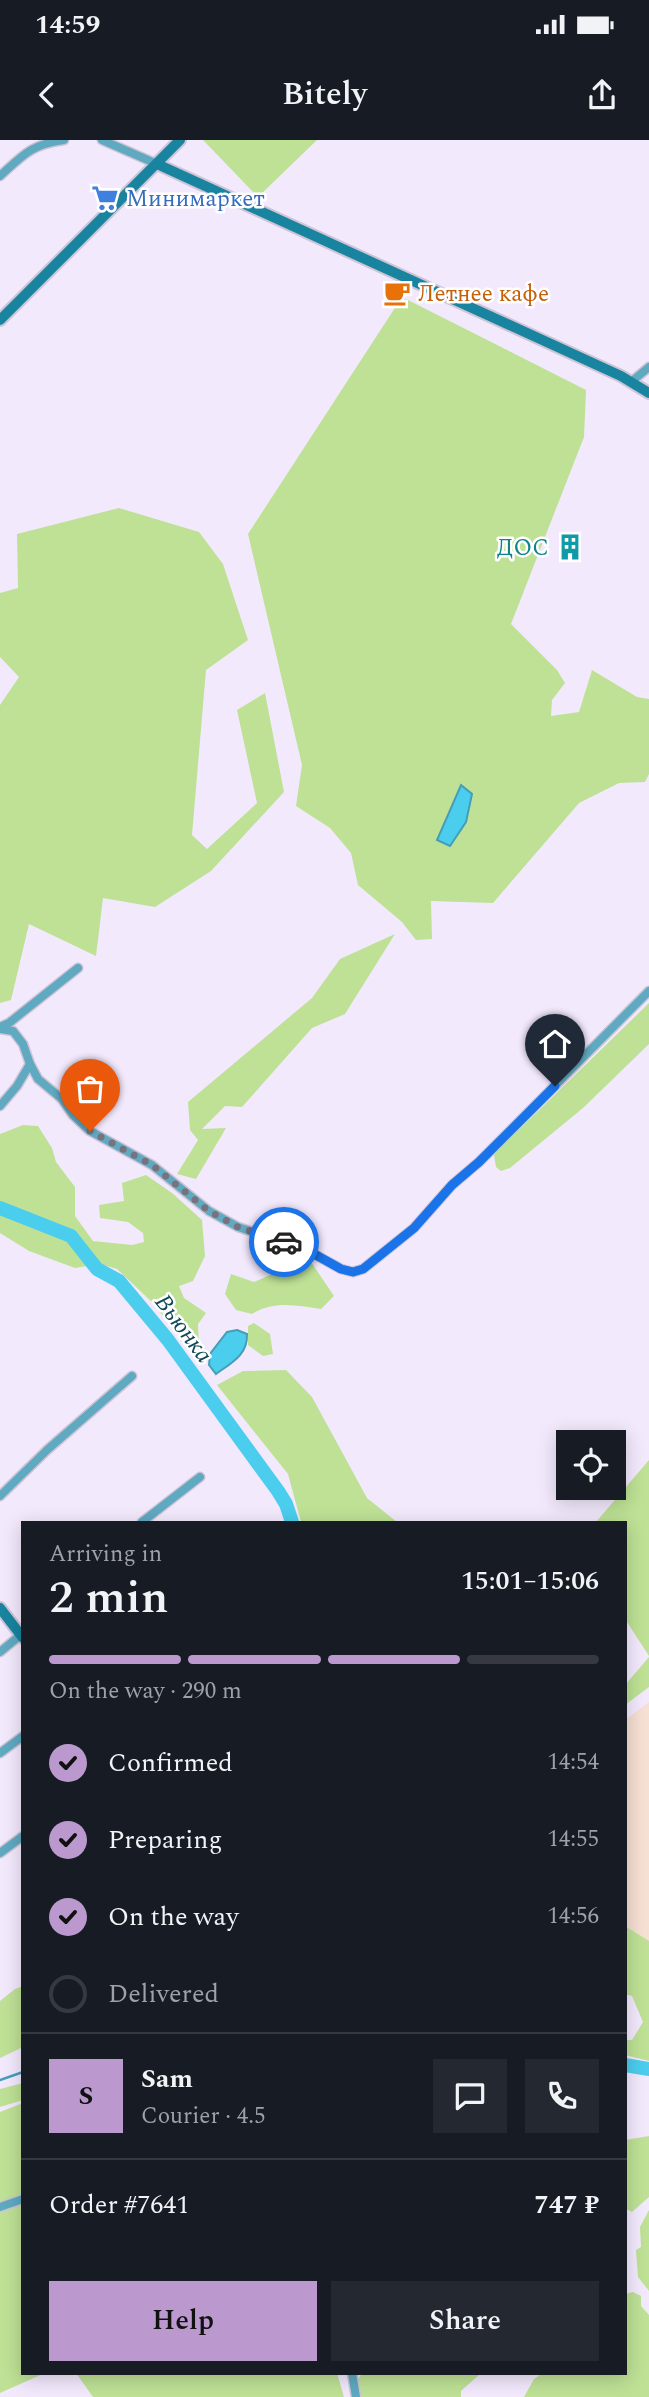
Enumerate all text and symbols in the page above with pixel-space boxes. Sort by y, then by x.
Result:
text: 14:59 [35,5,100,45]
text: Bitely [282,70,367,119]
icon: back [28,76,66,114]
icon: share [583,76,621,114]
place label: Минимаркет [126,182,265,217]
supermarket icon: Минимаркет [90,183,120,213]
place label: Летнее кафе [418,277,549,312]
cafe icon: Летнее кафе [382,278,412,308]
place label: ДОС [497,531,549,566]
building icon: ДОС [555,532,585,562]
pin [525,1014,585,1086]
icon: home [536,1025,574,1063]
pin [60,1059,120,1131]
icon: bag [71,1070,109,1108]
courier [249,1207,319,1277]
icon: car [265,1223,303,1261]
water label: Вьюнка [145,1286,221,1371]
map controls [556,1430,626,1500]
button: locate [556,1430,626,1500]
text: Arriving in [49,1537,162,1572]
text: 15:01–15:06 [461,1561,599,1601]
text: 2 min [49,1563,168,1633]
text: On the way · 290 m [49,1674,242,1709]
text: Confirmed [108,1743,233,1783]
icon: check [49,1744,87,1782]
text: 14:54 [547,1745,599,1780]
text: Preparing [108,1820,222,1860]
icon: check [49,1821,87,1859]
text: 14:55 [547,1822,599,1857]
text: On the way [108,1897,239,1937]
icon: check [49,1898,87,1936]
text: 14:56 [547,1899,599,1934]
text: Delivered [108,1974,219,2014]
text: Sam [141,2059,193,2099]
button: chat [433,2059,507,2133]
button: phone [525,2059,599,2133]
text: S [79,2076,93,2116]
text: Courier · 4.5 [141,2099,266,2134]
text: Order #7641 [49,2185,189,2225]
text: 747 ₽ [534,2185,599,2225]
button: Help [49,2281,317,2361]
button: Share [331,2281,599,2361]

